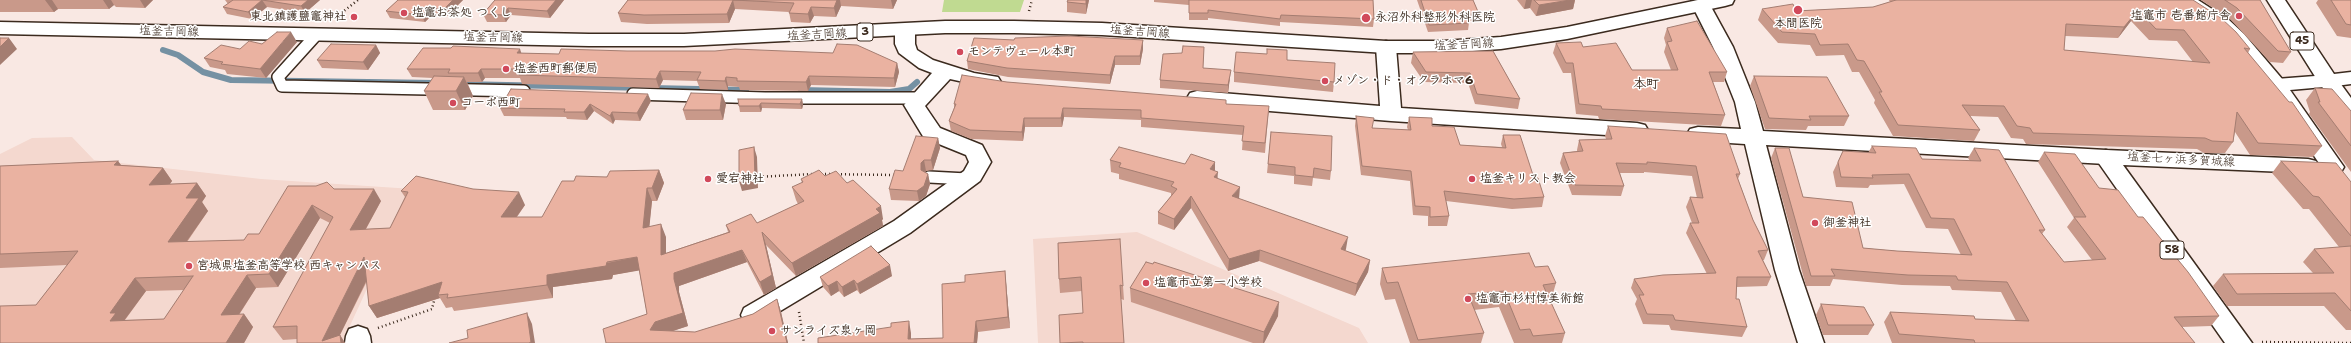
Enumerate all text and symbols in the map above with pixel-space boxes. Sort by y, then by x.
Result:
marker: 本間医院 [1792,4,1804,16]
place label: 塩竈お茶処 つくし [412,6,512,20]
marker: 塩竈お茶処 つくし [399,8,409,18]
place label: 塩竈市 壱番館庁舎 [2131,9,2231,23]
place label: 東北鎮護鹽竈神社 [250,10,346,24]
place label: 永沼外科整形外科医院 [1375,11,1495,25]
marker: 塩竈市 壱番館庁舎 [2234,11,2244,21]
marker: 東北鎮護鹽竈神社 [349,12,359,22]
marker: 永沼外科整形外科医院 [1360,12,1372,24]
place label: 本間医院 [1774,17,1822,31]
road number: 3 [857,23,873,41]
street label: 塩釜吉岡線 [1110,23,1170,41]
street label: 塩釜吉岡線 [139,24,199,40]
street label: 塩釜吉岡線 [787,26,847,44]
street label: 塩釜吉岡線 [463,30,523,46]
road number: 45 [2290,32,2314,50]
street label: 塩釜吉岡線 [1434,36,1494,54]
place label: モンテヴェール本町 [968,45,1075,59]
marker: モンテヴェール本町 [955,47,965,57]
place label: 塩釜西町郵便局 [514,62,598,76]
marker: 塩釜西町郵便局 [501,64,511,74]
place label: メゾン・ド・オクラホマ6 [1333,74,1473,88]
marker: メゾン・ド・オクラホマ6 [1320,76,1330,86]
district label: 本町 [1633,77,1659,93]
place label: コーポ西町 [461,96,521,110]
marker: コーポ西町 [448,98,458,108]
street label: 塩釜七ヶ浜多賀城線 [2127,150,2235,170]
place label: 愛宕神社 [716,172,764,186]
place label: 塩釜キリスト教会 [1480,172,1576,186]
marker: 愛宕神社 [703,174,713,184]
marker: 塩釜キリスト教会 [1467,174,1477,184]
place label: 御釜神社 [1823,216,1871,230]
marker: 御釜神社 [1810,218,1820,228]
road number: 58 [2160,241,2184,259]
place label: 宮城県塩釜高等学校 西キャンパス [197,259,381,273]
marker: 宮城県塩釜高等学校 西キャンパス [184,261,194,271]
place label: 塩竈市立第一小学校 [1154,276,1262,290]
marker: 塩竈市立第一小学校 [1141,278,1151,288]
place label: 塩竈市杉村惇美術館 [1476,292,1584,306]
marker: 塩竈市杉村惇美術館 [1463,294,1473,304]
place label: サンライズ泉ヶ岡 [780,324,876,338]
marker: サンライズ泉ヶ岡 [767,326,777,336]

